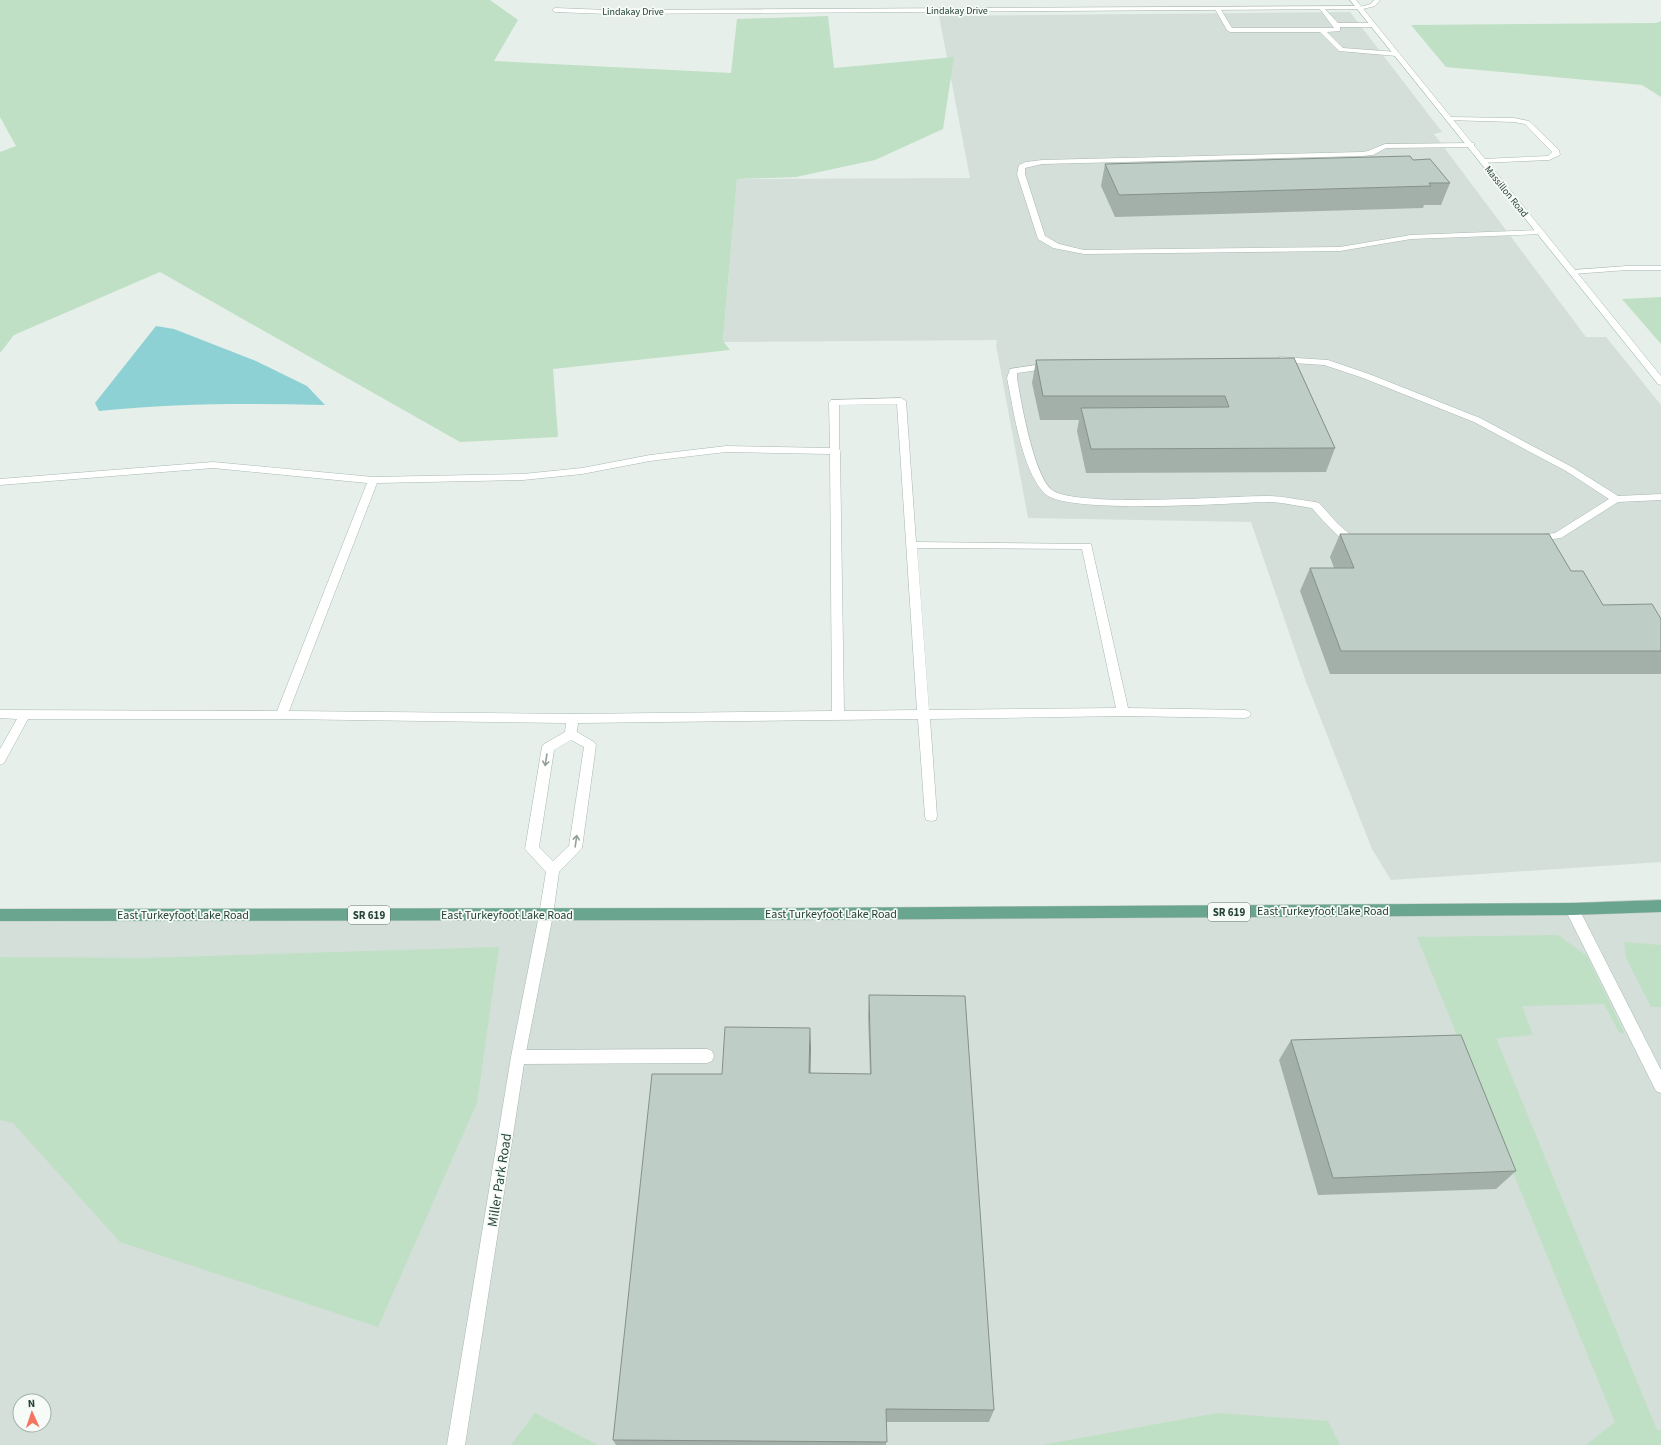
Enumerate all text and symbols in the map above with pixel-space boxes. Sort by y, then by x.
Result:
street label: Lindakay Drive [926,4,988,18]
street label: Lindakay Drive [602,5,664,19]
street label: Massillon Road [1481,163,1531,220]
one-way arrow [542,753,550,766]
one-way arrow [572,834,580,847]
road number: SR 619 [1208,903,1250,921]
street label: East Turkeyfoot Lake Road [1257,903,1389,920]
road number: SR 619 [348,906,390,924]
street label: East Turkeyfoot Lake Road [765,906,897,923]
street label: East Turkeyfoot Lake Road [117,907,249,924]
street label: East Turkeyfoot Lake Road [441,907,573,924]
street label: Miller Park Road [483,1132,517,1228]
north arrow [12,1393,52,1433]
text: N [27,1396,36,1411]

